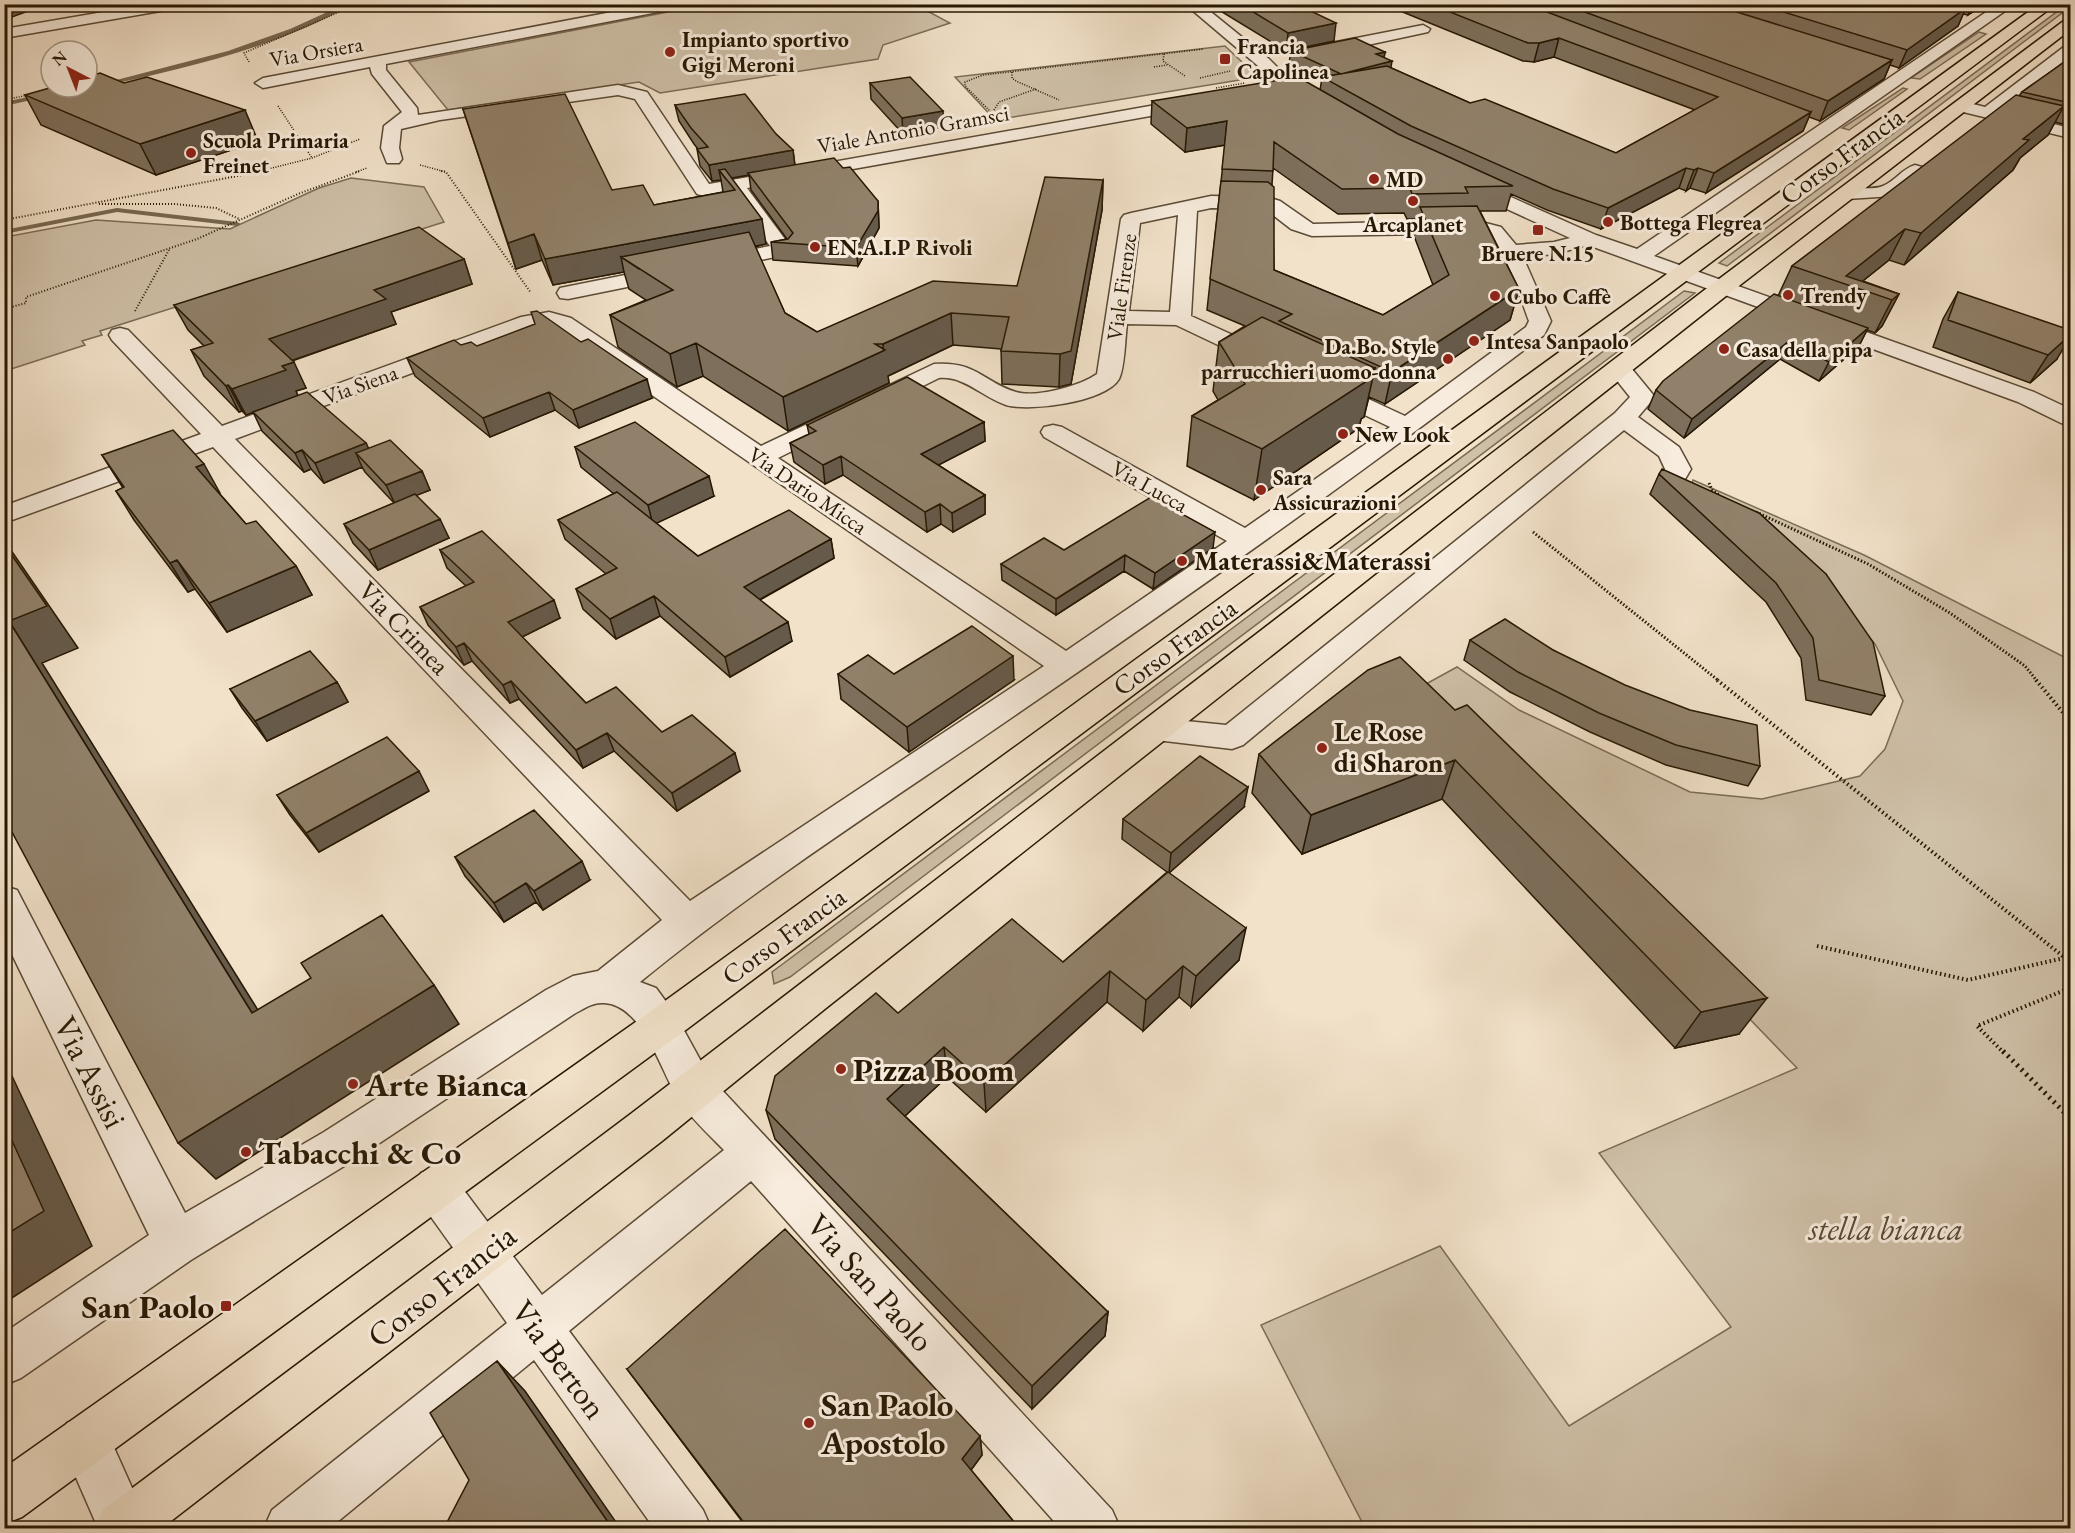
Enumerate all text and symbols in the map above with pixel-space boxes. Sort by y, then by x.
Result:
place label: Impianto sportivo Gigi Meroni [682,25,849,79]
street label: Via Orsiera [267,29,365,74]
place label: Francia Capolinea [1237,32,1329,86]
north arrow [39,39,99,99]
marker: Impianto sportivo Gigi Meroni [663,45,677,59]
text: N [47,46,71,70]
marker: Francia Capolinea [1218,52,1232,66]
street label: Viale Antonio Gramsci [815,98,1011,161]
street label: Corso Francia [1773,99,1911,212]
place label: Scuola Primaria Freinet [203,126,349,180]
marker: Scuola Primaria Freinet [184,146,198,160]
place label: MD [1386,165,1423,194]
marker: MD [1367,172,1381,186]
marker: Arcaplanet [1406,194,1420,208]
place label: Bottega Flegrea [1620,208,1762,237]
place label: Arcaplanet [1362,210,1464,239]
marker: Bottega Flegrea [1601,215,1615,229]
marker: Bruere N.15 [1531,223,1545,237]
street label: Viale Firenze [1100,231,1143,342]
place label: EN.A.I.P Rivoli [827,233,973,262]
place label: Bruere N.15 [1481,239,1595,268]
marker: EN.A.I.P Rivoli [808,240,822,254]
place label: Trendy [1800,281,1867,310]
place label: Cubo Caffè [1507,282,1611,311]
marker: Trendy [1781,288,1795,302]
marker: Cubo Caffè [1488,289,1502,303]
place label: Intesa Sanpaolo [1486,327,1629,356]
place label: Da.Bo. Style parrucchieri uomo-donna [1201,332,1436,386]
marker: Intesa Sanpaolo [1467,334,1481,348]
place label: Casa della pipa [1736,335,1873,364]
marker: Casa della pipa [1717,342,1731,356]
marker: Da.Bo. Style parrucchieri uomo-donna [1441,352,1455,366]
street label: Via Siena [319,358,402,411]
place label: New Look [1355,420,1451,449]
marker: New Look [1336,427,1350,441]
street label: Via Dario Micca [743,440,873,541]
street label: Via Lucca [1106,454,1193,519]
place label: Sara Assicurazioni [1272,463,1397,517]
marker: Sara Assicurazioni [1254,483,1268,497]
place label: Materassi&Materassi [1194,543,1431,578]
marker: Materassi&Materassi [1175,554,1189,568]
street label: Via Crimea [351,573,458,682]
street label: Corso Francia [1106,590,1244,703]
place label: Le Rose di Sharon [1334,714,1443,780]
marker: Le Rose di Sharon [1315,741,1329,755]
street label: Corso Francia [715,879,853,992]
street label: Via Assisi [44,1009,137,1136]
place label: Pizza Boom [853,1048,1015,1091]
marker: Pizza Boom [834,1062,848,1076]
place label: Arte Bianca [364,1063,528,1106]
marker: Arte Bianca [346,1077,360,1091]
place label: Tabacchi & Co [258,1131,461,1174]
marker: Tabacchi & Co [239,1145,253,1159]
street label: Via San Paolo [797,1204,944,1361]
park label: stella bianca [1808,1207,1963,1250]
street label: Corso Francia [358,1213,525,1357]
place label: San Paolo [82,1285,214,1328]
street label: Via Berton [502,1291,617,1427]
marker: San Paolo [219,1299,233,1313]
place label: San Paolo Apostolo [820,1383,953,1464]
marker: San Paolo Apostolo [802,1416,816,1430]

